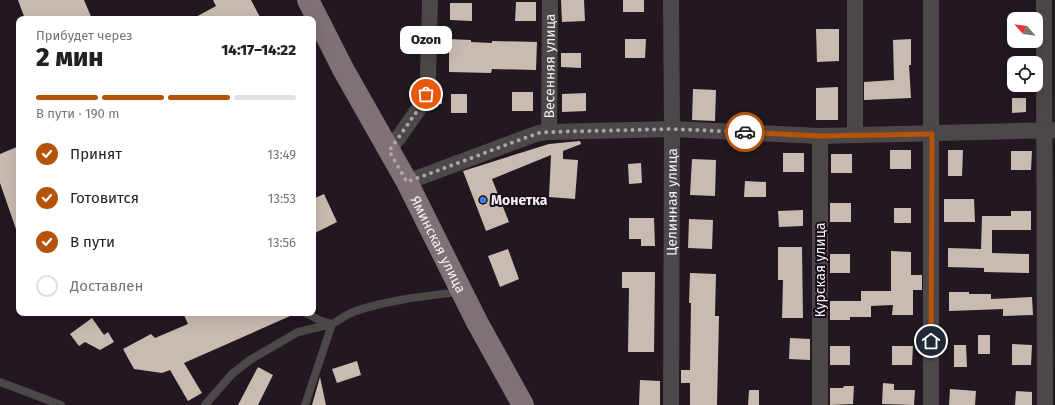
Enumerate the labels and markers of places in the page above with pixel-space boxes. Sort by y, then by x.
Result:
callout: Ozon [400,26,452,54]
pin [409,77,443,111]
place label: Монетка [491,192,548,209]
marker: Монетка [478,195,488,205]
pin [914,324,948,358]

